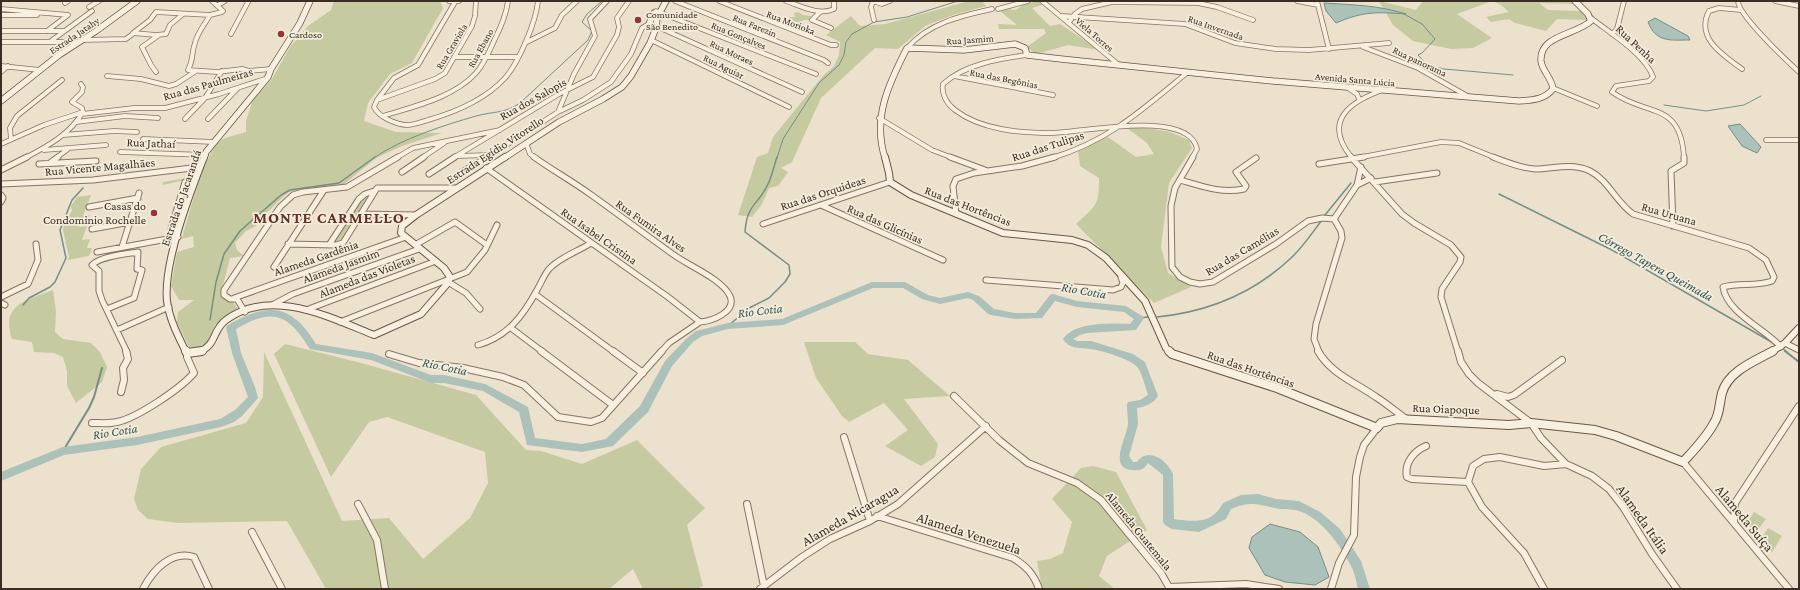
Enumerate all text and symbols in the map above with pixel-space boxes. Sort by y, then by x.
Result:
street label: Rua Morioka [765,8,817,37]
place label: Comunidade São Benedito [646,9,698,32]
street label: Rua Farezin [731,12,779,40]
street label: Rua Invernada [1187,13,1245,42]
street label: Estrada Jatahy [47,14,102,56]
marker: Comunidade São Benedito [633,15,643,25]
street label: Viela Torres [1073,15,1116,54]
street label: Rua Gonçalves [710,19,768,51]
street label: Rua Graviola [434,21,469,71]
street label: Rua Penha [1613,22,1659,67]
street label: Rua Ebano [465,27,496,70]
marker: Cardoso [276,29,286,39]
place label: Cardoso [289,29,322,40]
street label: Rua Jasmim [946,32,994,47]
street label: Rua Moraes [708,38,755,67]
street label: Rua panorama [1391,44,1449,79]
street label: Rua Aguiar [702,52,746,81]
street label: Rua das Paulmeiras [161,64,255,104]
street label: Rua das Begônias [969,67,1039,90]
street label: Avenida Santa Lúcia [1315,71,1396,89]
street label: Rua dos Salopis [497,75,569,123]
street label: Estrada Egídio Vitorello [444,113,546,187]
street label: Rua das Tulipas [1010,128,1086,164]
street label: Rua Jathaí [126,135,177,151]
street label: Estrada do Jacarandá [158,148,204,248]
street label: Rua Vicente Magalhães [44,155,156,179]
street label: Rua das Orquideas [778,172,868,213]
street label: Rua das Hortências [923,183,1014,229]
street label: Rua Fumira Alves [613,197,689,256]
place label: Casas do Condominio Rochelle [43,199,146,227]
street label: Rua Uruana [1640,199,1699,229]
street label: Rua das Glicínias [845,201,925,247]
street label: Rua Isabel Cristina [558,205,640,268]
marker: Casas do Condominio Rochelle [149,208,159,218]
district label: MONTE CARMELLO [253,209,405,226]
street label: Rua das Camélias [1203,223,1282,279]
water label: Córrego Tapera Queimada [1596,229,1716,304]
street label: Alameda Gardênia [272,237,361,279]
street label: Alameda Jasmim [301,245,382,286]
street label: Alameda das Violetas [317,251,417,301]
water label: Rio Cotia [1060,279,1107,302]
water label: Rio Cotia [737,300,783,321]
street label: Rua das Hortências [1205,347,1297,391]
water label: Rio Cotia [421,354,469,379]
street label: Rua Oiapoque [1412,401,1480,417]
water label: Rio Cotia [92,421,139,442]
street label: Alameda Nicaragua [799,481,902,549]
street label: Alameda Itália [1613,481,1673,557]
street label: Alameda Suíça [1713,481,1778,555]
street label: Alameda Guatemala [1103,489,1175,573]
street label: Alameda Venezuela [915,509,1024,558]

